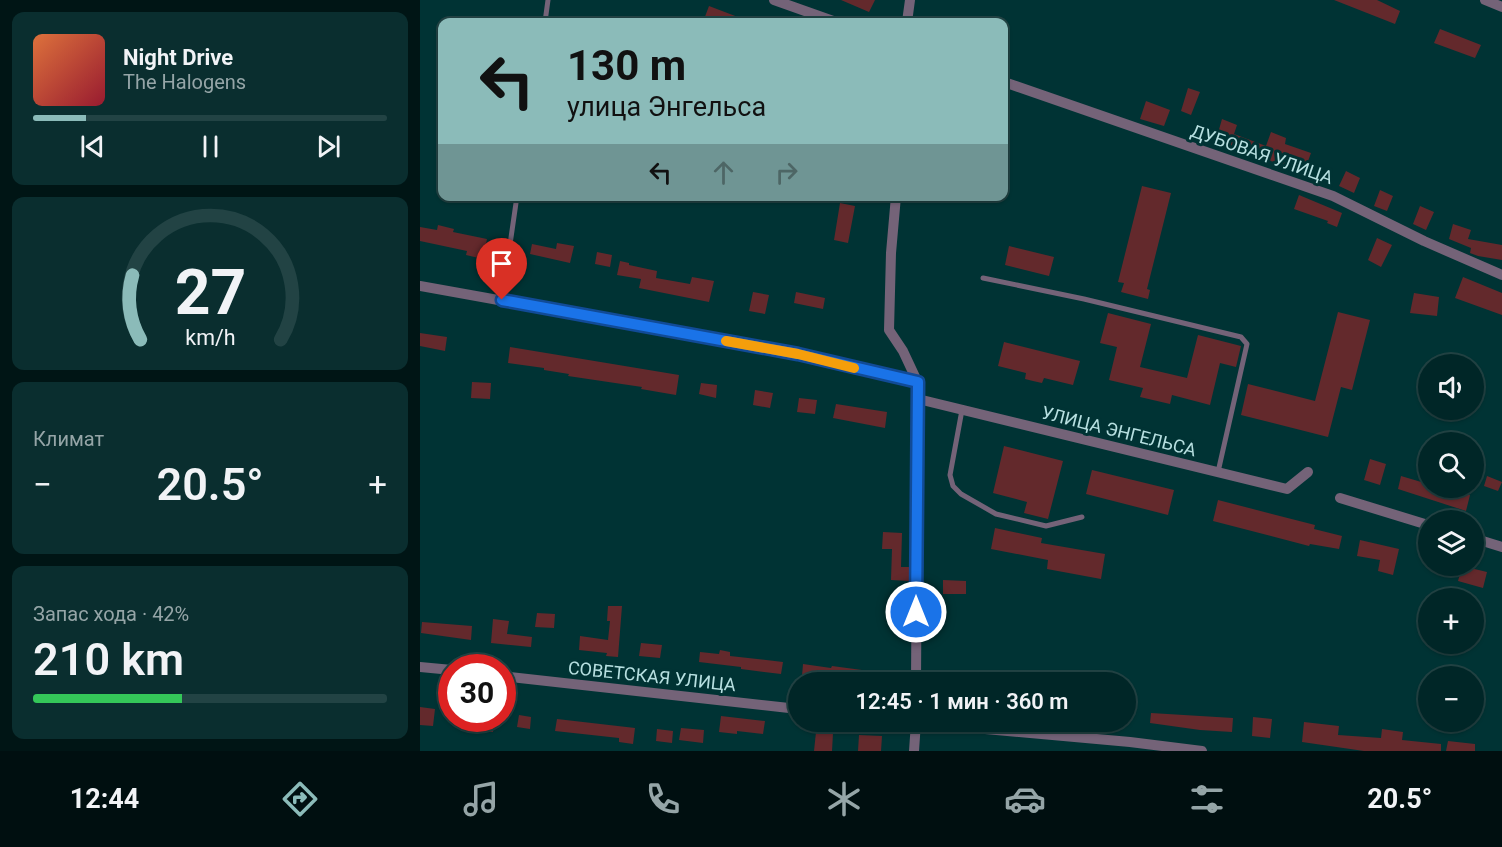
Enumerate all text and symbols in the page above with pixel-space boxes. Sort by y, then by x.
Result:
text: 130 m [567,41,686,90]
icon: left [468,42,546,120]
text: Night Drive [123,45,233,70]
text: The Halogens [123,70,246,94]
text: улица Энгельса [567,91,766,123]
street label: ДУБОВАЯ УЛИЦА [1188,120,1336,188]
icon: previous [76,130,109,163]
icon: pause [194,130,227,163]
icon: next [312,130,345,163]
icon: left [644,156,677,189]
icon: ahead [707,156,740,189]
icon: right [770,156,803,189]
pin [476,238,527,300]
icon: arrive [485,247,518,280]
text: 27 [174,256,246,329]
text: km/h [185,326,235,351]
map controls [1418,354,1484,732]
button: sound [1418,354,1484,420]
street label: УЛИЦА ЭНГЕЛЬСА [1039,402,1199,460]
text: Климат [33,427,104,451]
button: search [1418,432,1484,498]
text: 20.5° [156,458,264,511]
text: − [33,465,52,504]
text: + [368,465,387,504]
button: layers [1418,510,1484,576]
position arrow [884,580,948,644]
button: + [1418,588,1484,654]
text: Запас хода · 42% [33,602,189,626]
text: 210 km [33,633,184,686]
speed limit sign: 30 [438,654,516,732]
street label: СОВЕТСКАЯ УЛИЦА [567,657,737,695]
button: − [1418,666,1484,732]
text: 12:45 · 1 мин · 360 m [856,689,1068,714]
icon: directions [279,778,321,820]
icon: music [460,778,502,820]
icon: phone [642,778,684,820]
icon: climate [823,778,865,820]
icon: car [1004,778,1046,820]
icon: filters [1186,778,1228,820]
text: 12:44 [70,783,139,815]
text: 20.5° [1367,783,1432,815]

